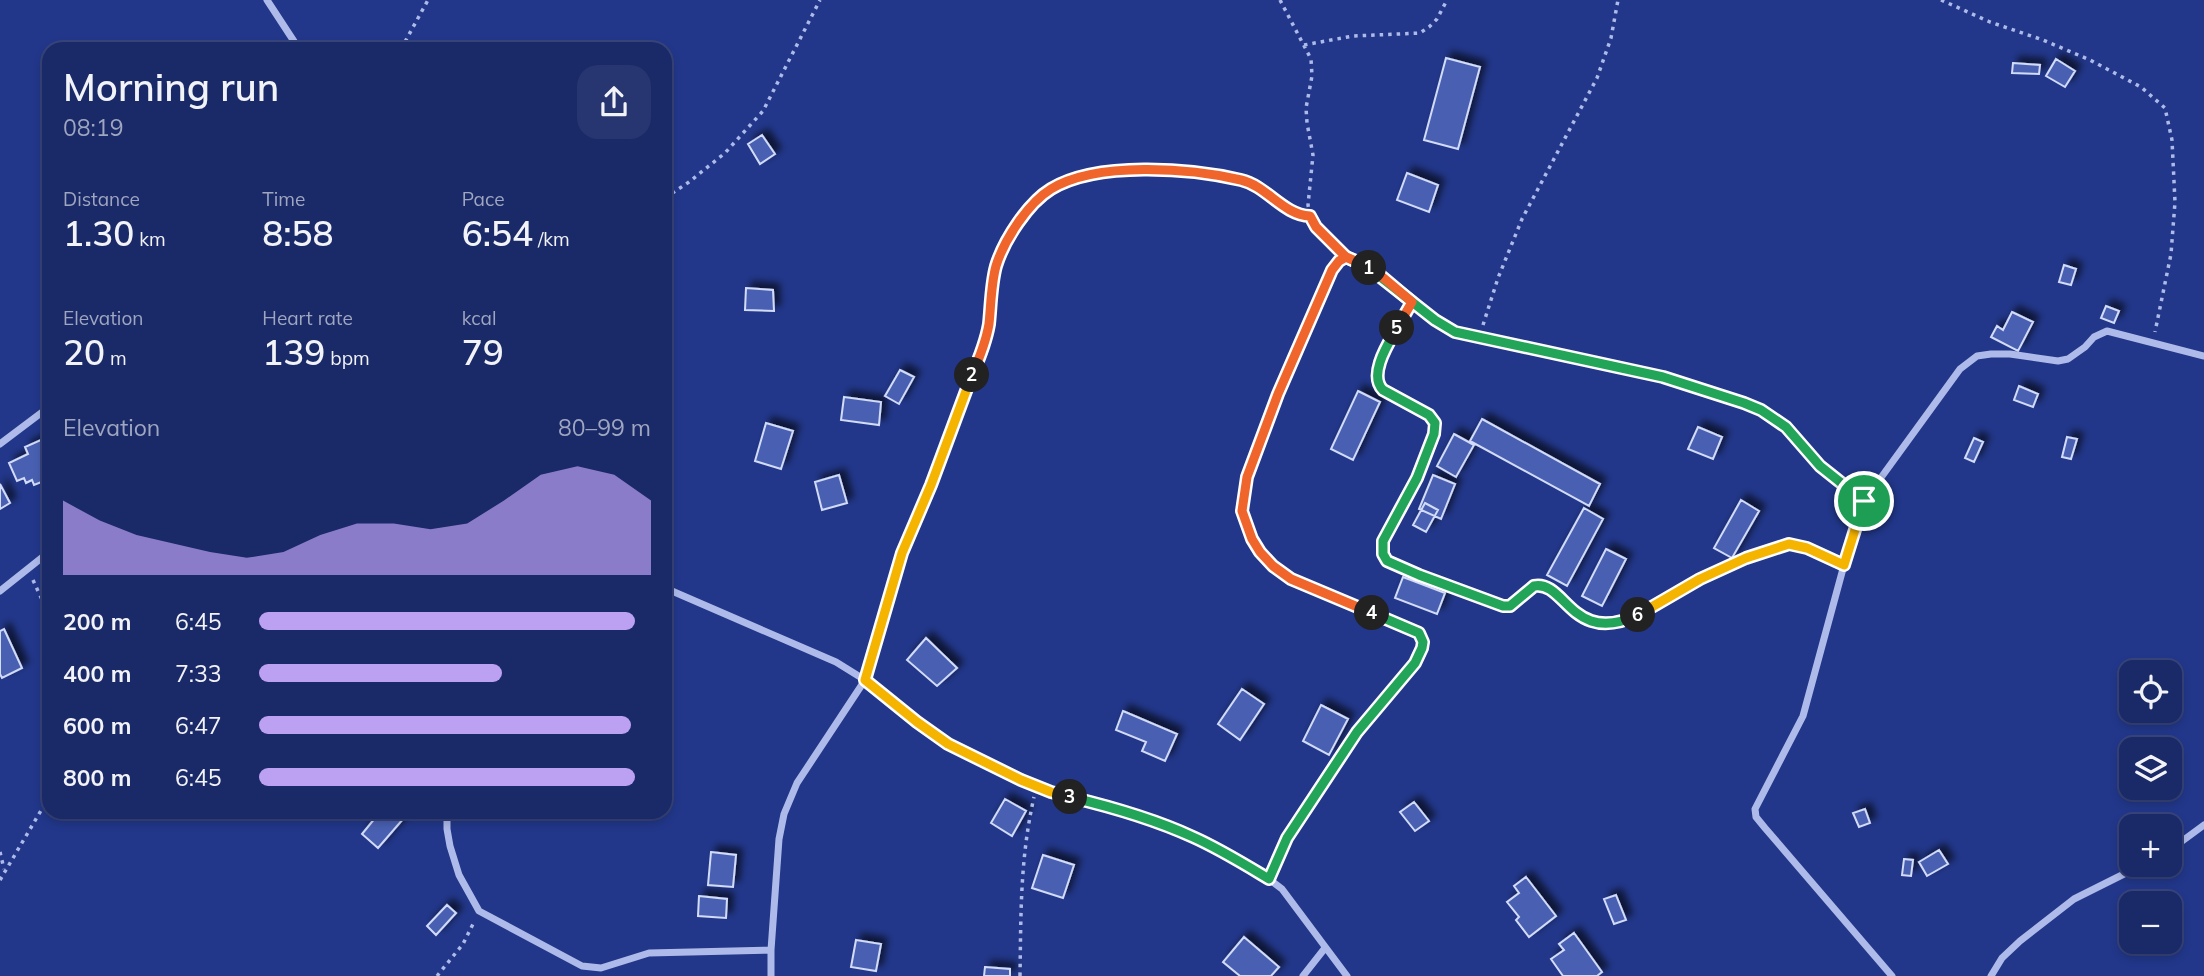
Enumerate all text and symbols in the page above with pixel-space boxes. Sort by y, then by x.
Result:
text: Morning run [63,63,279,111]
button: share [577,65,651,139]
text: 08:19 [63,113,123,142]
text: Distance [63,187,140,211]
text: Time [262,187,305,211]
text: Pace [462,187,505,211]
text: 1.30 [63,211,134,255]
text: 8:58 [262,211,334,255]
text: 6:54 [462,211,533,255]
text: km [134,227,166,251]
text: /km [533,227,570,251]
pin: 1 [1352,250,1386,286]
text: 1 [1363,255,1374,279]
text: Elevation [63,306,143,330]
text: Heart rate [262,306,353,330]
text: kcal [462,306,496,330]
pin: 5 [1380,310,1414,346]
text: 5 [1391,315,1402,339]
text: 20 [63,330,105,374]
text: 139 [262,330,325,374]
text: 79 [462,330,504,374]
text: m [105,346,127,370]
text: bpm [325,346,370,370]
pin: 2 [954,358,990,392]
text: 2 [966,362,977,386]
text: Elevation [63,413,160,442]
text: 80–99 m [558,413,651,442]
pin [1834,471,1894,531]
icon: arrive [1845,482,1883,520]
pin: 4 [1354,596,1390,630]
pin: 6 [1620,598,1656,632]
text: 4 [1366,600,1377,624]
text: 6 [1632,602,1643,626]
text: 200 m [63,607,131,636]
text: 6:45 [175,607,222,636]
text: 400 m [63,659,131,688]
text: 7:33 [175,659,222,688]
map controls [2119,660,2182,954]
button: locate [2119,660,2182,723]
text: 600 m [63,711,131,740]
text: 6:47 [175,711,222,740]
button: layers [2119,737,2182,800]
text: 800 m [63,763,131,792]
text: 6:45 [175,763,222,792]
pin: 3 [1052,780,1088,814]
text: 3 [1064,784,1075,808]
button: + [2119,814,2182,877]
button: − [2119,891,2182,954]

